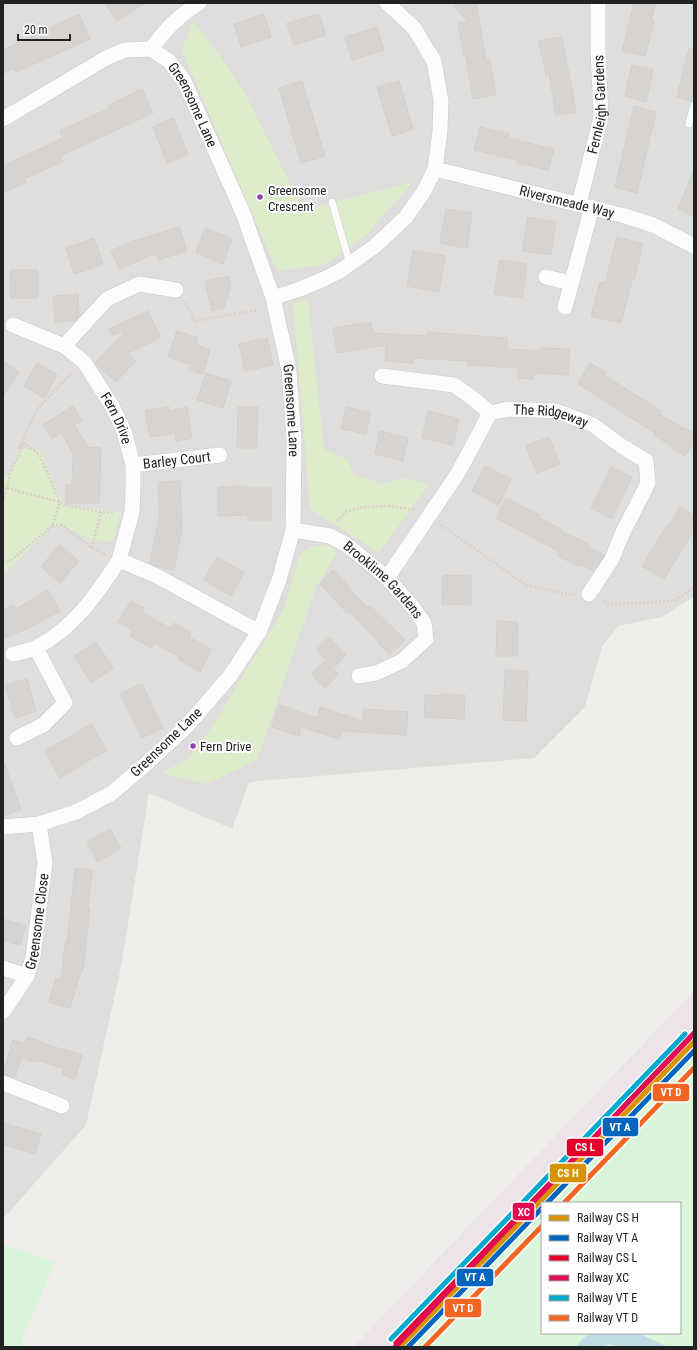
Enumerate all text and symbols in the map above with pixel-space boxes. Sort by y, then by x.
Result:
scale bar [18,16,70,42]
text: 20 m [24,23,48,37]
street label: Fernleigh Gardens [584,54,609,156]
street label: Greensome Lane [165,59,221,150]
street label: Riversmeade Way [518,182,616,221]
place label: Greensome Crescent [268,183,326,214]
marker: Greensome Crescent [255,192,265,202]
street label: Greensome Lane [280,363,302,457]
street label: Fern Drive [97,389,135,446]
street label: The Ridgeway [513,401,591,431]
street label: Barley Court [142,448,211,472]
street label: Brooklime Gardens [340,537,426,621]
street label: Greensome Lane [127,704,205,780]
place label: Fern Drive [200,739,251,754]
marker: Fern Drive [188,741,198,751]
street label: Greensome Close [22,872,52,972]
line badge: VT D [652,1083,690,1102]
text: VT D [661,1086,681,1099]
line badge: VT A [602,1117,639,1137]
text: VT A [609,1121,631,1134]
line badge: CS L [566,1138,604,1157]
text: CS L [575,1141,595,1154]
line badge: CS H [549,1163,587,1183]
text: CS H [557,1167,579,1180]
line badge: XC [512,1202,535,1221]
legend [541,1202,681,1334]
text: XC [518,1206,530,1219]
text: Railway CS H [577,1211,639,1225]
text: Railway VT A [577,1231,638,1245]
text: Railway CS L [577,1251,638,1265]
line badge: VT A [456,1268,494,1287]
text: VT A [464,1271,486,1284]
text: Railway XC [577,1271,629,1285]
text: Railway VT E [577,1291,637,1305]
line badge: VT D [444,1298,482,1318]
text: VT D [453,1302,473,1315]
text: Railway VT D [577,1311,638,1325]

